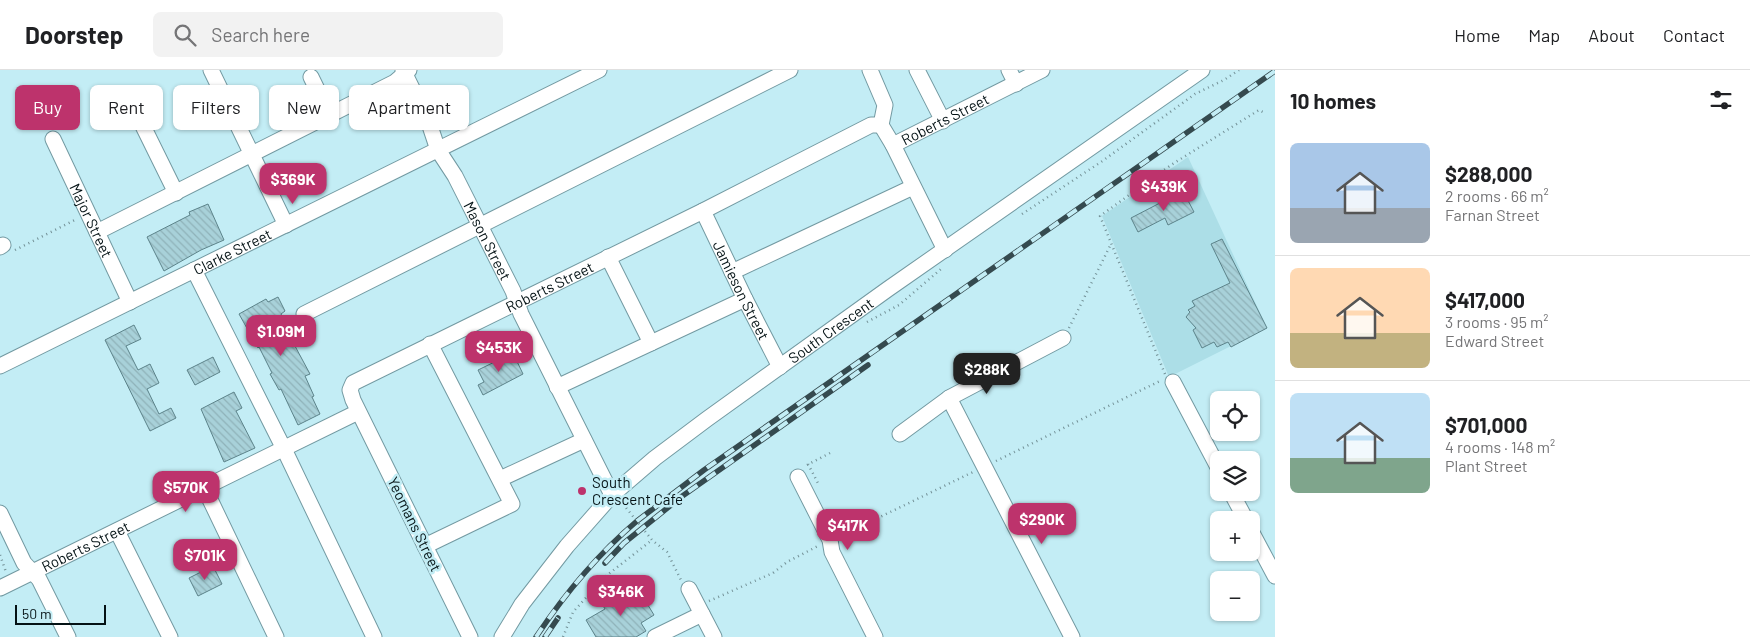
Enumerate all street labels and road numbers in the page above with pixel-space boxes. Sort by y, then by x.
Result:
street label: Roberts Street [898,89,992,148]
street label: Major Street [66,180,117,260]
street label: Mason Street [460,198,515,283]
street label: Clarke Street [190,224,274,278]
street label: Jamieson Street [710,238,773,343]
street label: Roberts Street [502,257,596,316]
street label: South Crescent [785,294,877,367]
street label: Yeomans Street [384,474,446,574]
street label: Roberts Street [38,517,132,575]

